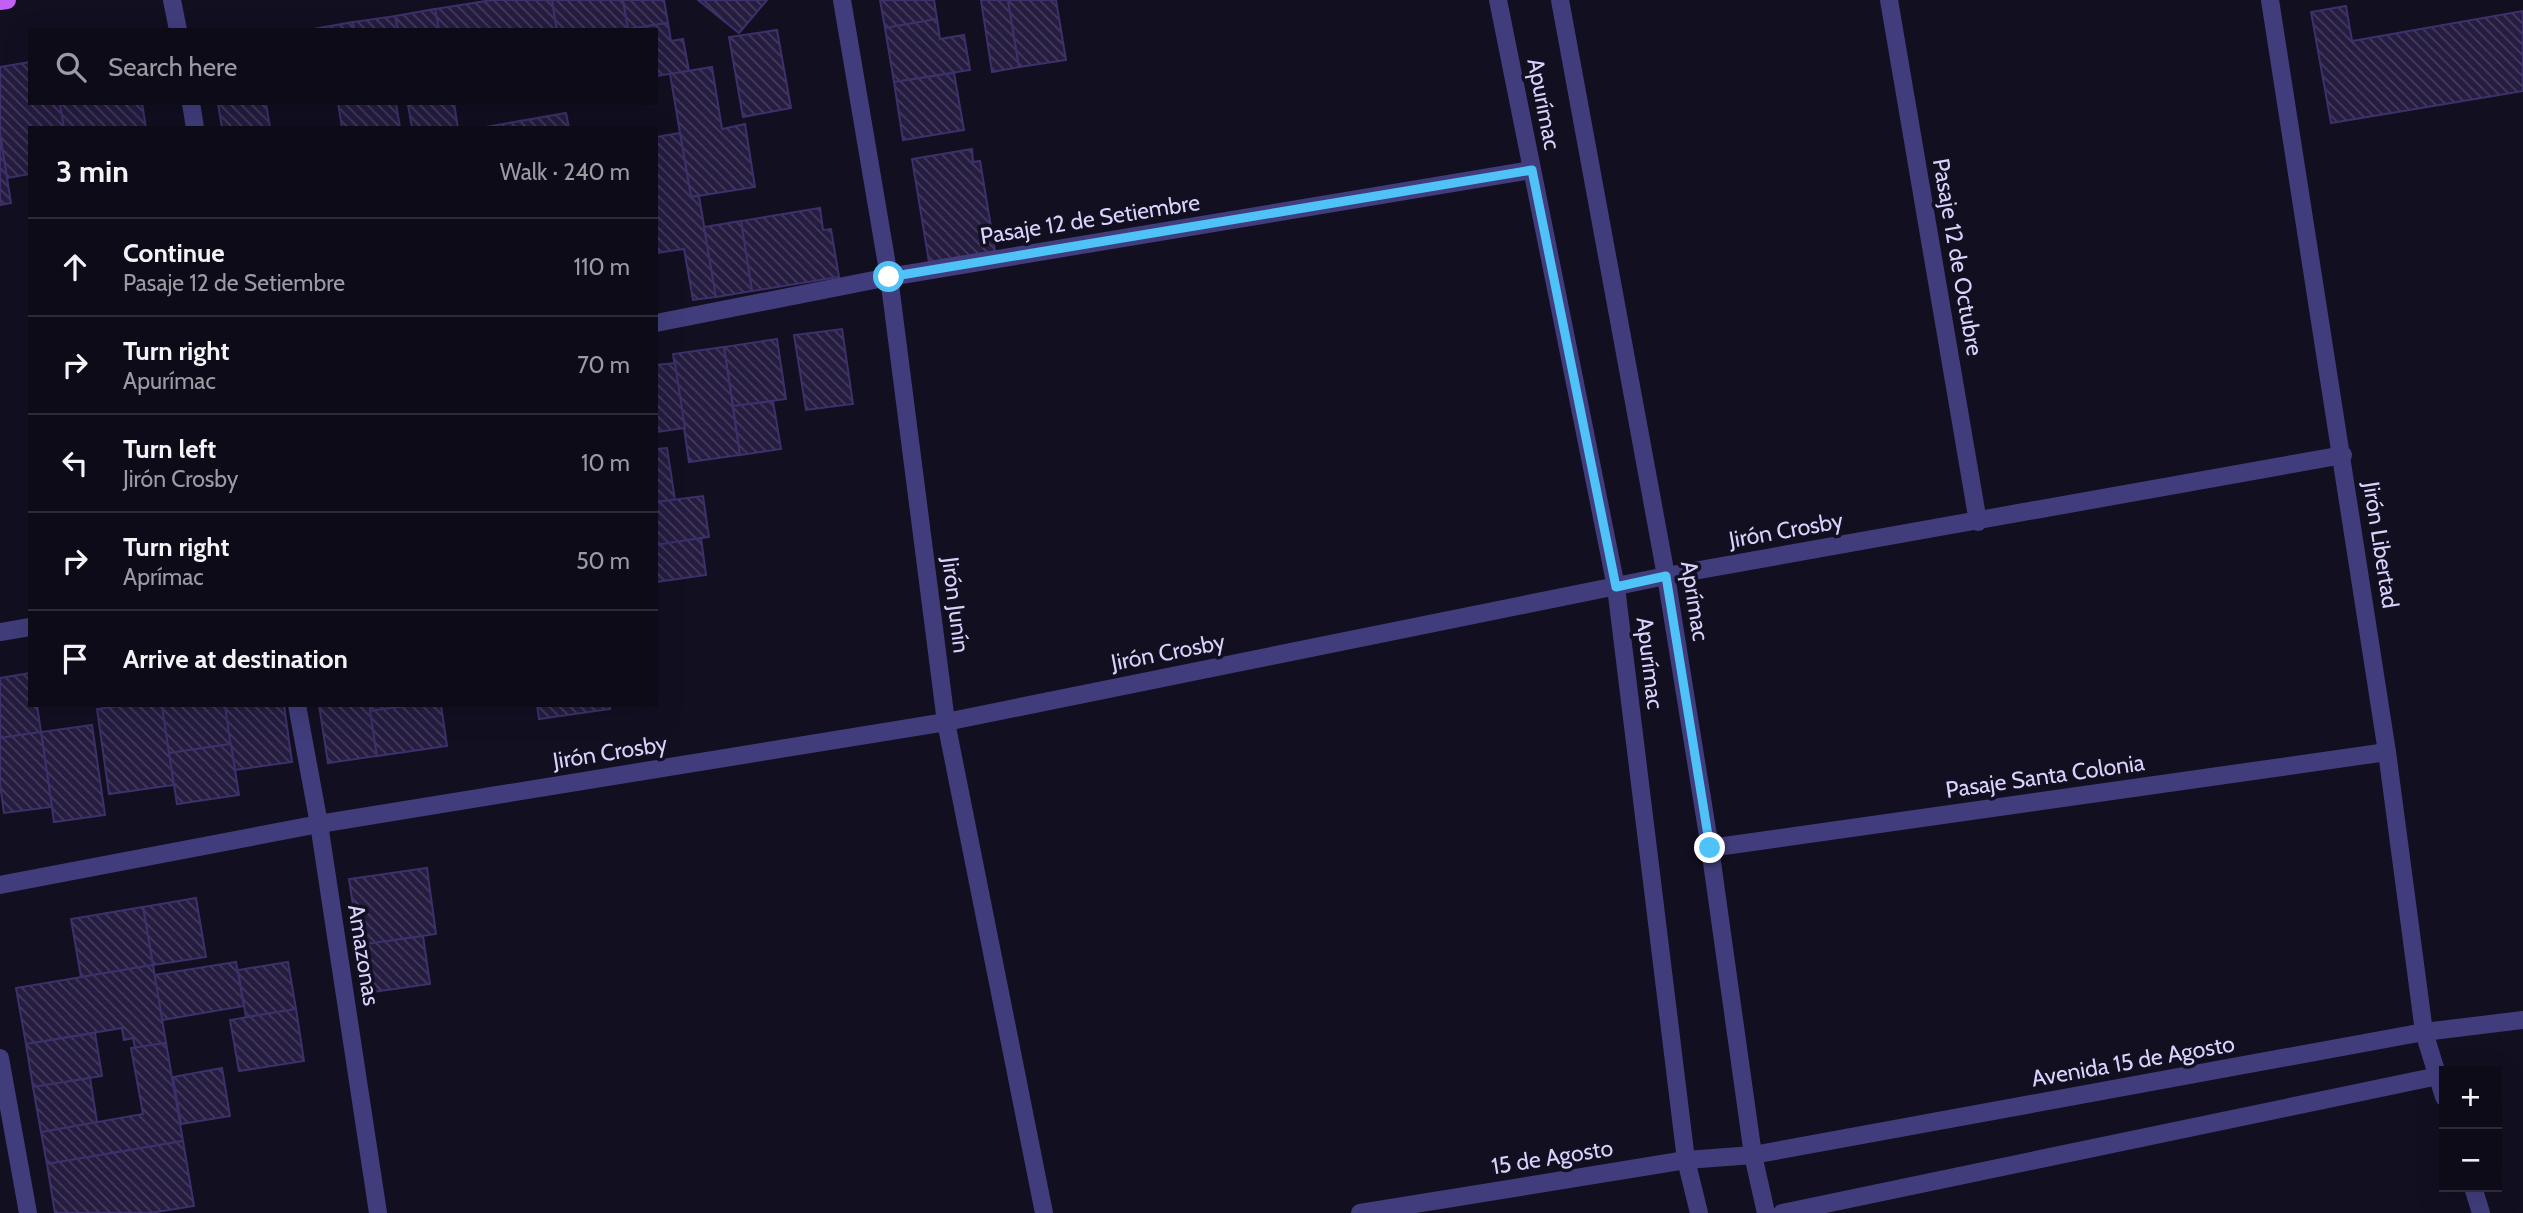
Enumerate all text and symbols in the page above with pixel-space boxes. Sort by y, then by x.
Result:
search box [28,28,658,105]
icon: search [52,48,90,86]
text: Search here [108,51,237,83]
street label: Apurímac [1521,56,1567,152]
text: 3 min [56,153,129,190]
street label: Pasaje 12 de Octubre [1927,156,1989,358]
text: Walk · 240 m [500,158,630,186]
street label: Pasaje 12 de Setiembre [978,188,1202,250]
text: Continue [123,237,225,269]
icon: ahead [56,248,94,286]
text: 110 m [574,253,630,281]
route start [873,261,904,292]
text: Pasaje 12 de Setiembre [123,269,345,297]
text: Turn right [123,335,229,367]
icon: right [56,346,94,384]
text: 70 m [577,351,630,379]
text: Apurímac [123,367,216,395]
text: Turn left [123,433,216,465]
icon: left [56,444,94,482]
text: 10 m [581,449,630,477]
text: Jirón Crosby [123,465,238,493]
street label: Jirón Libertad [2357,479,2405,610]
street label: Jirón Crosby [1726,506,1846,554]
text: Turn right [123,531,229,563]
icon: right [56,542,94,580]
text: 50 m [576,547,630,575]
street label: Jirón Junín [936,554,976,655]
street label: Aprímac [1675,559,1715,643]
text: Aprímac [123,563,204,591]
street label: Apurímac [1630,615,1670,711]
street label: Jirón Crosby [1108,627,1228,677]
icon: arrive [56,640,94,678]
text: Arrive at destination [123,643,348,675]
street label: Jirón Crosby [550,729,670,775]
street label: Pasaje Santa Colonia [1944,748,2146,804]
route end [1694,832,1725,863]
street label: Amazonas [342,902,386,1008]
street label: Avenida 15 de Agosto [2029,1029,2237,1093]
map controls [2439,1066,2502,1192]
button: + [2439,1066,2502,1129]
button: − [2439,1129,2502,1192]
street label: 15 de Agosto [1489,1134,1615,1180]

